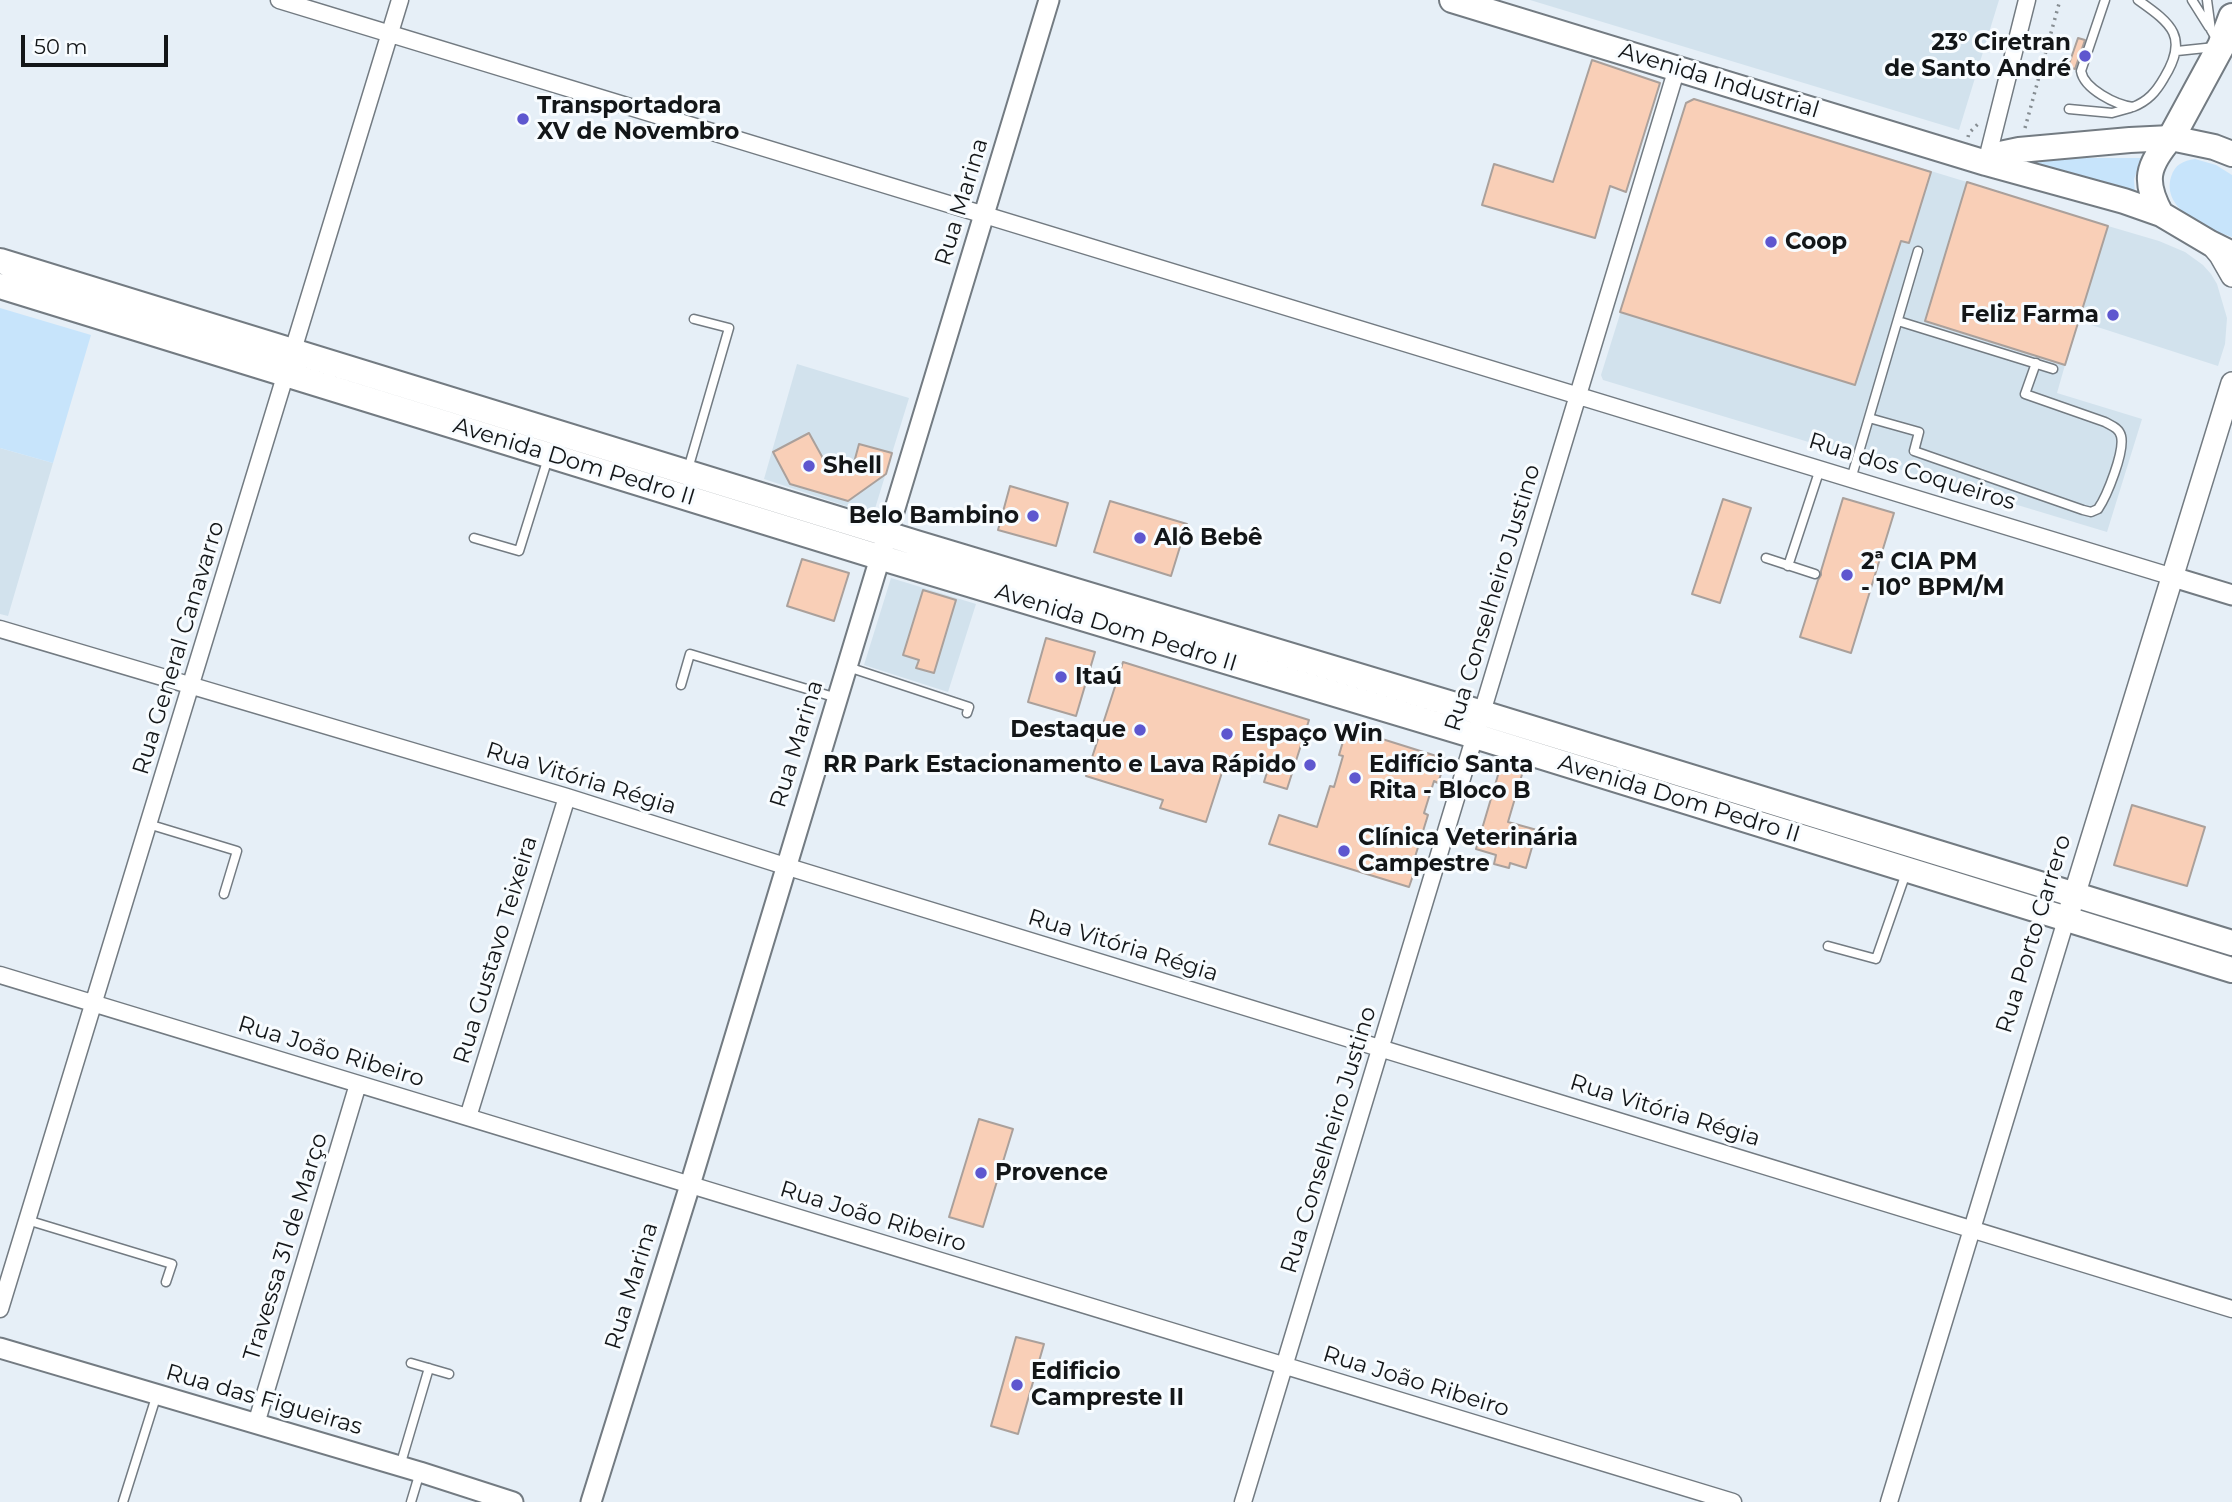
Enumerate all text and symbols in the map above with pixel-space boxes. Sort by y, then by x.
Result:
scale bar [24,21,172,65]
place label: 23° Ciretran de Santo André [1884,29,2071,83]
text: 50 m [34,34,88,59]
street label: Avenida Industrial [1616,37,1822,125]
marker: 23° Ciretran de Santo André [2077,48,2093,64]
place label: Transportadora XV de Novembro [537,92,739,146]
marker: Transportadora XV de Novembro [515,111,531,127]
street label: Rua Marina [930,135,994,269]
place label: Coop [1785,228,1847,256]
marker: Coop [1763,234,1779,250]
place label: Feliz Farma [1961,301,2099,329]
marker: Feliz Farma [2105,307,2121,323]
street label: Avenida Dom Pedro II [450,412,698,512]
street label: Rua dos Coqueiros [1805,427,2019,517]
place label: Shell [823,452,882,480]
marker: Shell [801,458,817,474]
street label: Rua Conselheiro Justino [1439,461,1547,735]
place label: Belo Bambino [849,502,1019,530]
marker: Belo Bambino [1025,508,1041,524]
street label: Rua General Canavarro [127,518,231,778]
place label: Alô Bebê [1154,524,1263,552]
marker: Alô Bebê [1132,530,1148,546]
place label: 2ª CIA PM - 10º BPM/M [1861,548,2005,602]
marker: 2ª CIA PM - 10º BPM/M [1839,567,1855,583]
street label: Avenida Dom Pedro II [992,578,1240,678]
place label: Itaú [1075,663,1122,691]
marker: Itaú [1053,669,1069,685]
street label: Rua Marina [765,677,829,811]
place label: Destaque [1010,716,1126,744]
place label: Espaço Win [1241,720,1383,748]
marker: Destaque [1132,722,1148,738]
marker: Espaço Win [1219,726,1235,742]
street label: Rua Vitória Régia [483,737,679,821]
street label: Avenida Dom Pedro II [1555,749,1803,849]
place label: RR Park Estacionamento e Lava Rápido [823,751,1296,779]
place label: Edifício Santa Rita - Bloco B [1369,751,1534,805]
marker: RR Park Estacionamento e Lava Rápido [1302,757,1318,773]
marker: Edifício Santa Rita - Bloco B [1347,770,1363,786]
place label: Clínica Veterinária Campestre [1358,824,1578,878]
street label: Rua Porto Carrero [1991,831,2077,1037]
street label: Rua Gustavo Teixeira [448,833,544,1067]
marker: Clínica Veterinária Campestre [1336,843,1352,859]
street label: Rua Vitória Régia [1025,904,1221,988]
street label: Rua Conselheiro Justino [1275,1003,1383,1277]
street label: Rua João Ribeiro [234,1011,428,1093]
street label: Rua Vitória Régia [1567,1069,1763,1153]
street label: Travessa 31 de Março [238,1130,334,1364]
place label: Provence [995,1159,1108,1187]
marker: Provence [973,1165,989,1181]
street label: Rua João Ribeiro [776,1176,970,1258]
street label: Rua Marina [600,1219,664,1353]
street label: Rua João Ribeiro [1319,1341,1513,1423]
place label: Edificio Campreste II [1031,1358,1184,1412]
street label: Rua das Figueiras [163,1359,365,1441]
marker: Edificio Campreste II [1009,1377,1025,1393]

